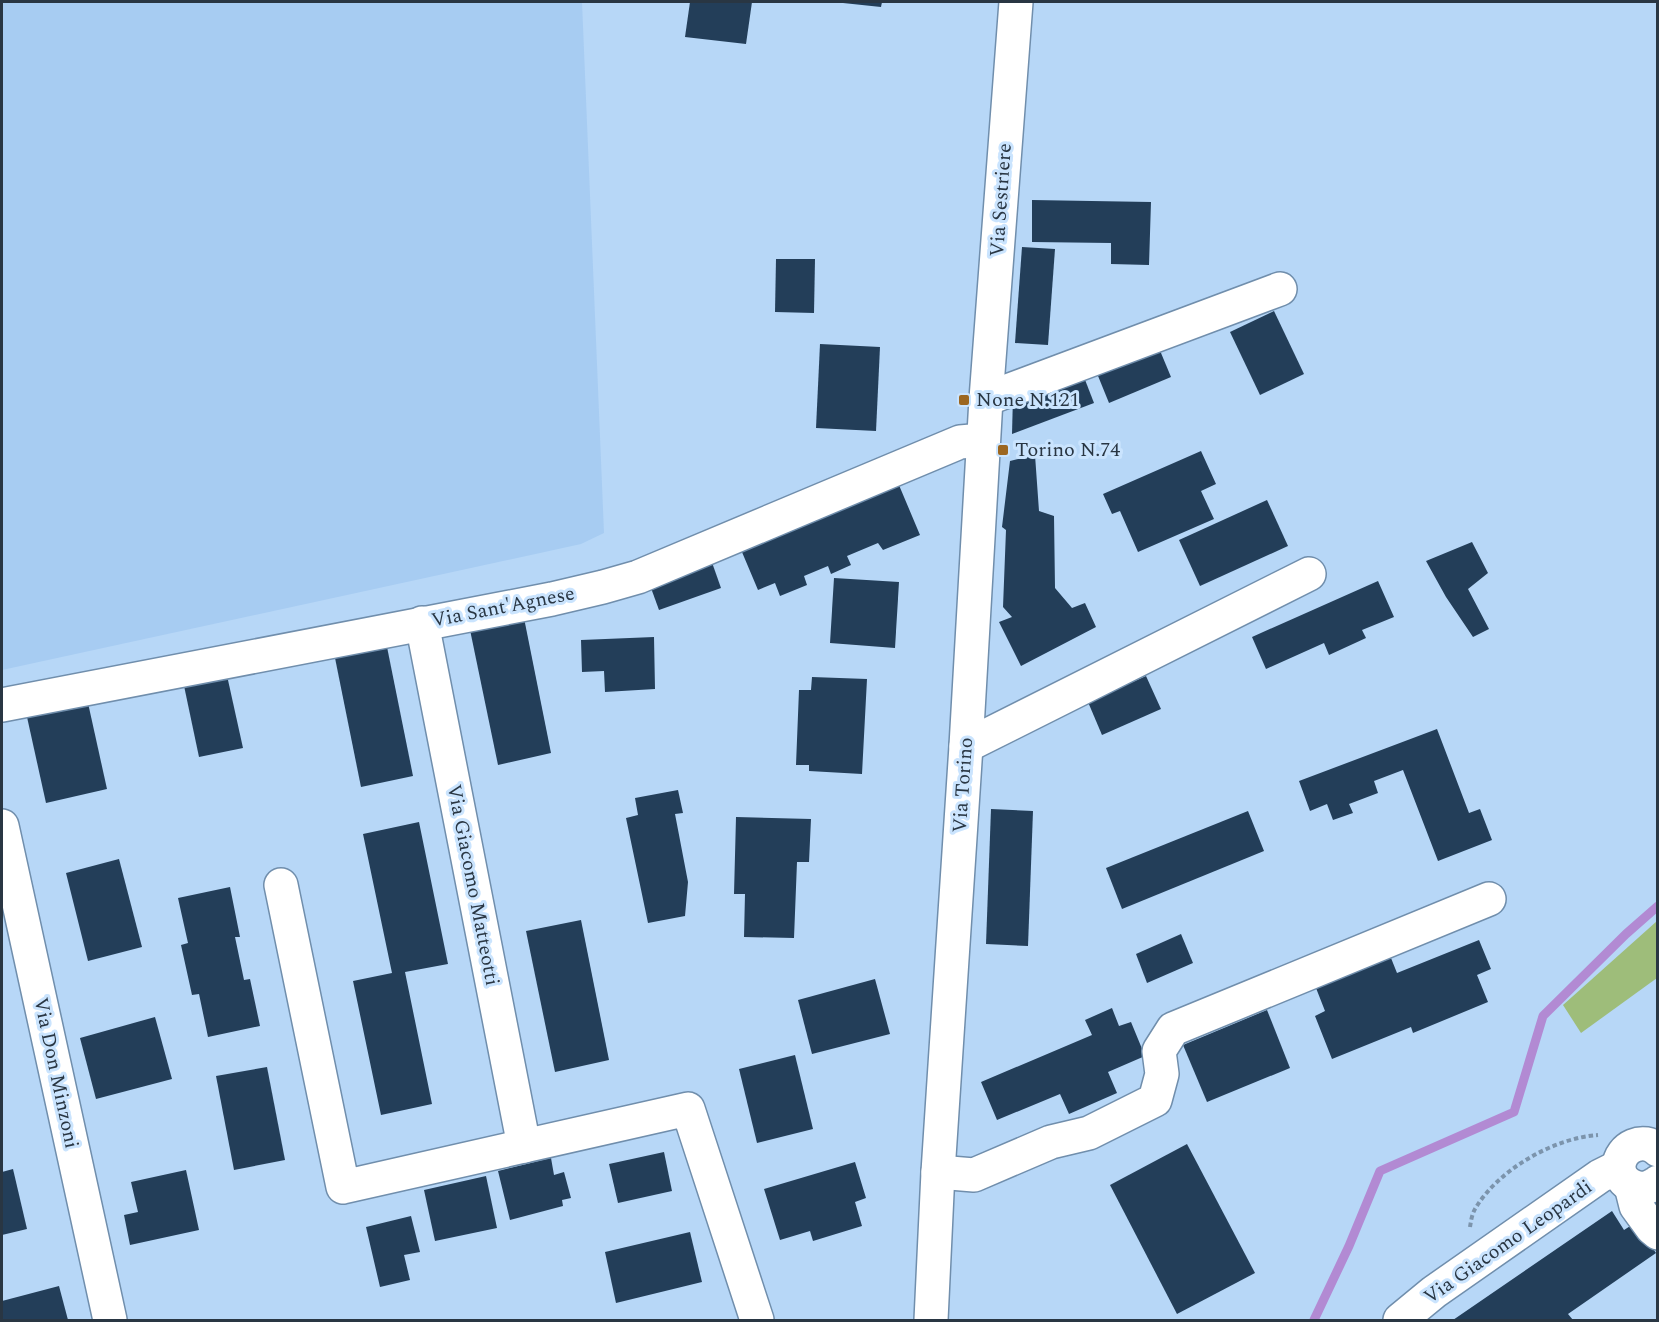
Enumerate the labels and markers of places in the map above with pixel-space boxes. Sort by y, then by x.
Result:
place label: None N.121 [976,385,1079,415]
marker: None N.121 [957,393,971,407]
place label: Torino N.74 [1015,435,1120,465]
marker: Torino N.74 [996,443,1010,457]

